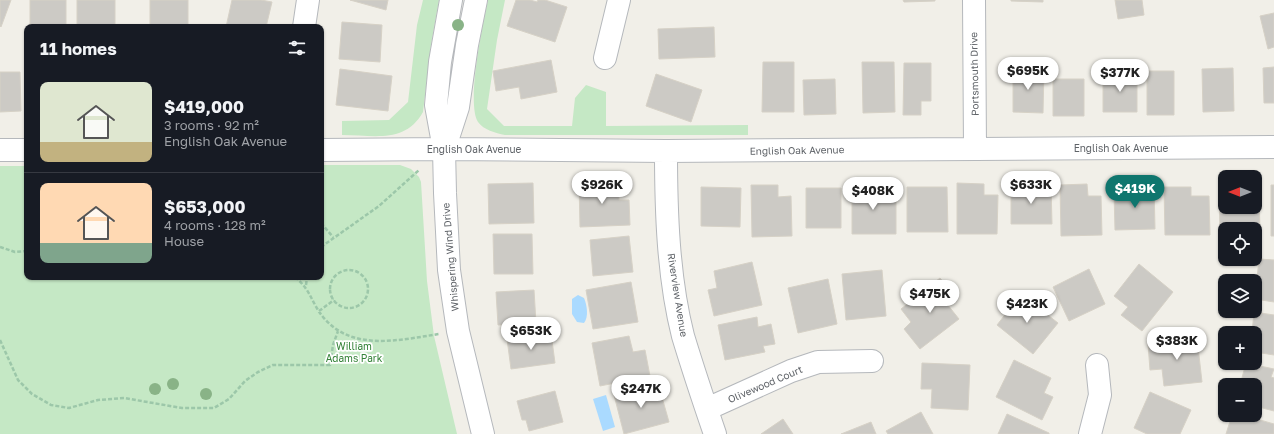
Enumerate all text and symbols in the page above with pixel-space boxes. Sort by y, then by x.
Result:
street label: Portsmouth Drive [967,32,981,116]
icon: filters [286,37,308,59]
text: 11 homes [40,38,117,59]
pin: $695K [1000,57,1056,91]
pin: $377K [1092,59,1148,93]
text: $695K [1007,62,1049,78]
text: $377K [1100,64,1140,80]
text: $419,000 [164,96,244,117]
icon: home [72,98,120,146]
text: 3 rooms · 92 m² [164,117,259,133]
text: English Oak Avenue [164,133,287,149]
street label: English Oak Avenue [1074,142,1169,154]
street label: English Oak Avenue [427,143,522,155]
street label: English Oak Avenue [750,143,845,157]
north arrow [1218,170,1262,214]
map controls [1218,170,1262,422]
pin: $926K [574,171,630,205]
pin: $633K [1003,171,1059,205]
pin: $419K [1107,175,1163,209]
text: $926K [581,176,623,192]
text: $633K [1010,176,1052,192]
pin: $408K [845,177,901,211]
text: $419K [1114,180,1156,196]
text: $408K [851,182,895,198]
text: $653,000 [164,196,246,217]
icon: home [72,199,120,247]
street label: Whispering Wind Drive [439,202,461,312]
text: 4 rooms · 128 m² [164,217,266,233]
button: locate [1218,222,1262,266]
text: House [164,233,204,249]
street label: Riverview Avenue [665,252,691,338]
button: layers [1218,274,1262,318]
pin: $475K [902,280,958,314]
text: $475K [909,285,951,301]
pin: $423K [999,290,1055,324]
text: $423K [1006,295,1048,311]
pin: $653K [503,317,559,351]
text: $653K [510,322,552,338]
button: + [1218,326,1262,370]
pin: $383K [1149,327,1205,361]
text: $383K [1156,332,1198,348]
park label: William Adams Park [326,340,383,364]
street label: Olivewood Court [726,363,804,405]
pin: $247K [613,375,669,409]
button: − [1218,378,1262,422]
text: $247K [620,380,662,396]

